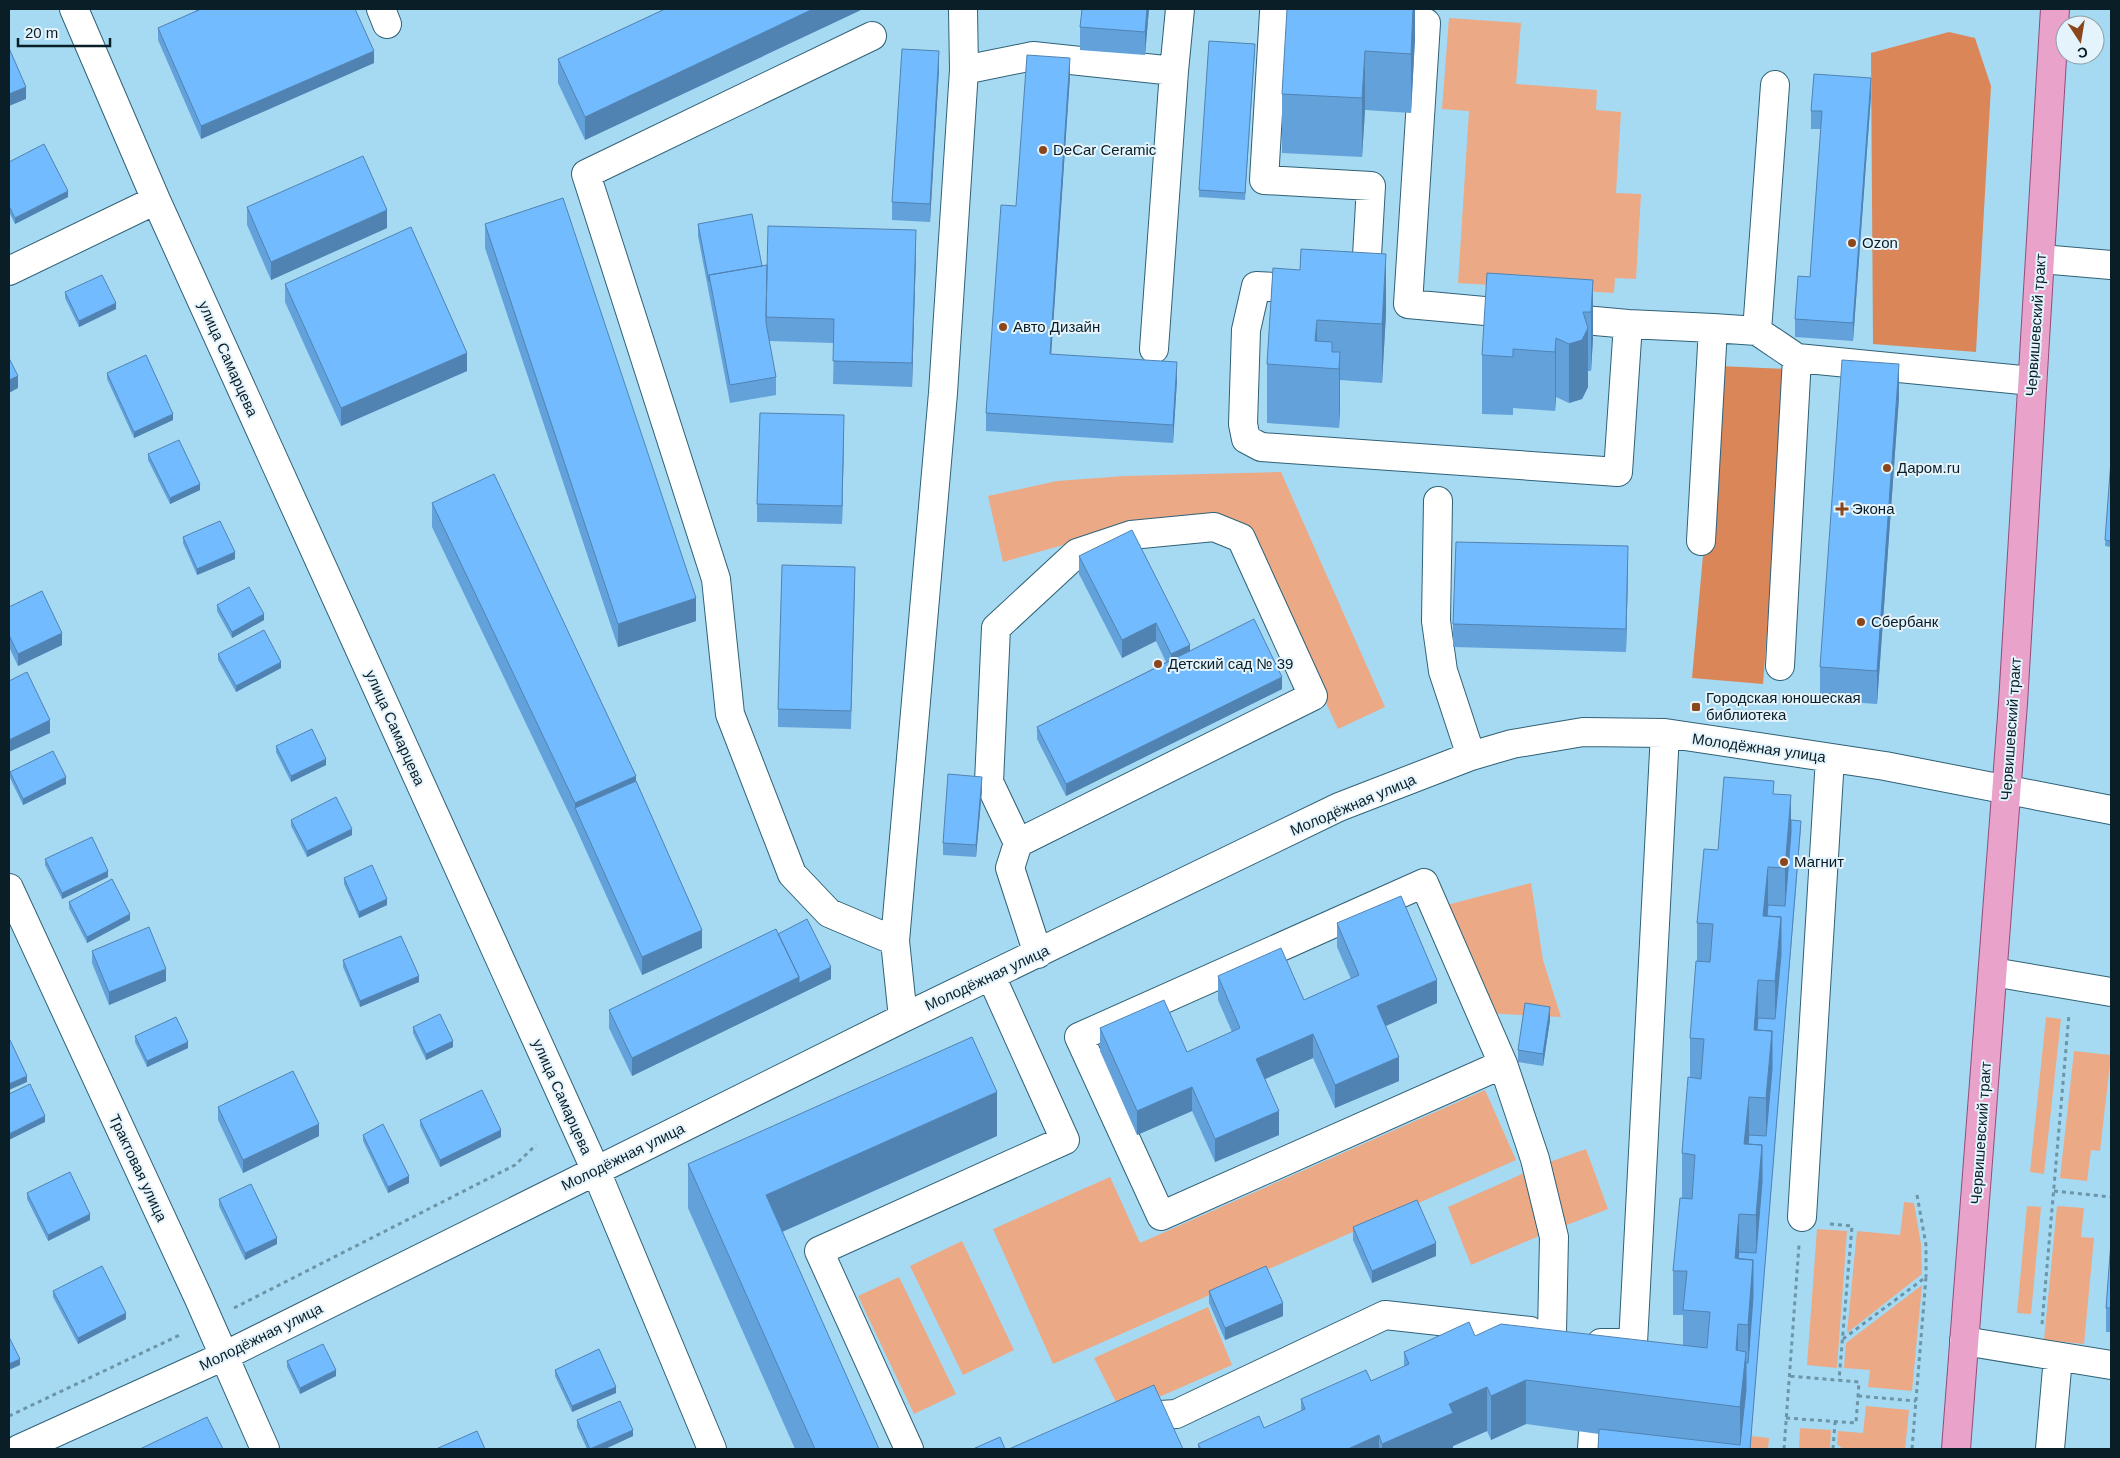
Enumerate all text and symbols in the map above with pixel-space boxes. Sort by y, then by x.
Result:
scale bar [18,15,110,47]
north arrow [2055,15,2105,65]
text: 20 m [25,24,58,41]
text: С [2076,44,2089,62]
place label: DeCar Ceramic [1053,141,1157,158]
marker: DeCar Ceramic [1037,144,1049,156]
place label: Ozon [1862,234,1898,251]
marker: Ozon [1846,237,1858,249]
street label: Червишевский тракт [2022,253,2049,397]
street label: улица Самарцева [195,298,262,420]
place label: Авто Дизайн [1013,318,1100,335]
marker: Авто Дизайн [997,321,1009,333]
place label: Даром.ru [1897,459,1960,476]
marker: Даром.ru [1881,462,1893,474]
place label: Экона [1852,500,1895,517]
marker: Экона [1836,503,1848,515]
place label: Сбербанк [1871,613,1939,630]
marker: Сбербанк [1855,616,1867,628]
place label: Детский сад № 39 [1168,655,1293,672]
street label: Червишевский тракт [1997,657,2024,801]
marker: Детский сад № 39 [1152,658,1164,670]
street label: улица Самарцева [362,667,429,789]
place label: Городская юношеская библиотека [1706,689,1861,723]
marker: Городская юношеская библиотека [1690,701,1702,713]
street label: Молодёжная улица [1691,730,1828,765]
street label: Молодёжная улица [1287,770,1419,839]
place label: Магнит [1794,853,1844,870]
marker: Магнит [1778,856,1790,868]
street label: Молодёжная улица [922,941,1052,1014]
street label: улица Самарцева [529,1036,596,1158]
street label: Червишевский тракт [1967,1061,1994,1205]
street label: Трактовая улица [106,1111,171,1225]
street label: Молодёжная улица [558,1119,688,1194]
street label: Молодёжная улица [196,1299,326,1374]

